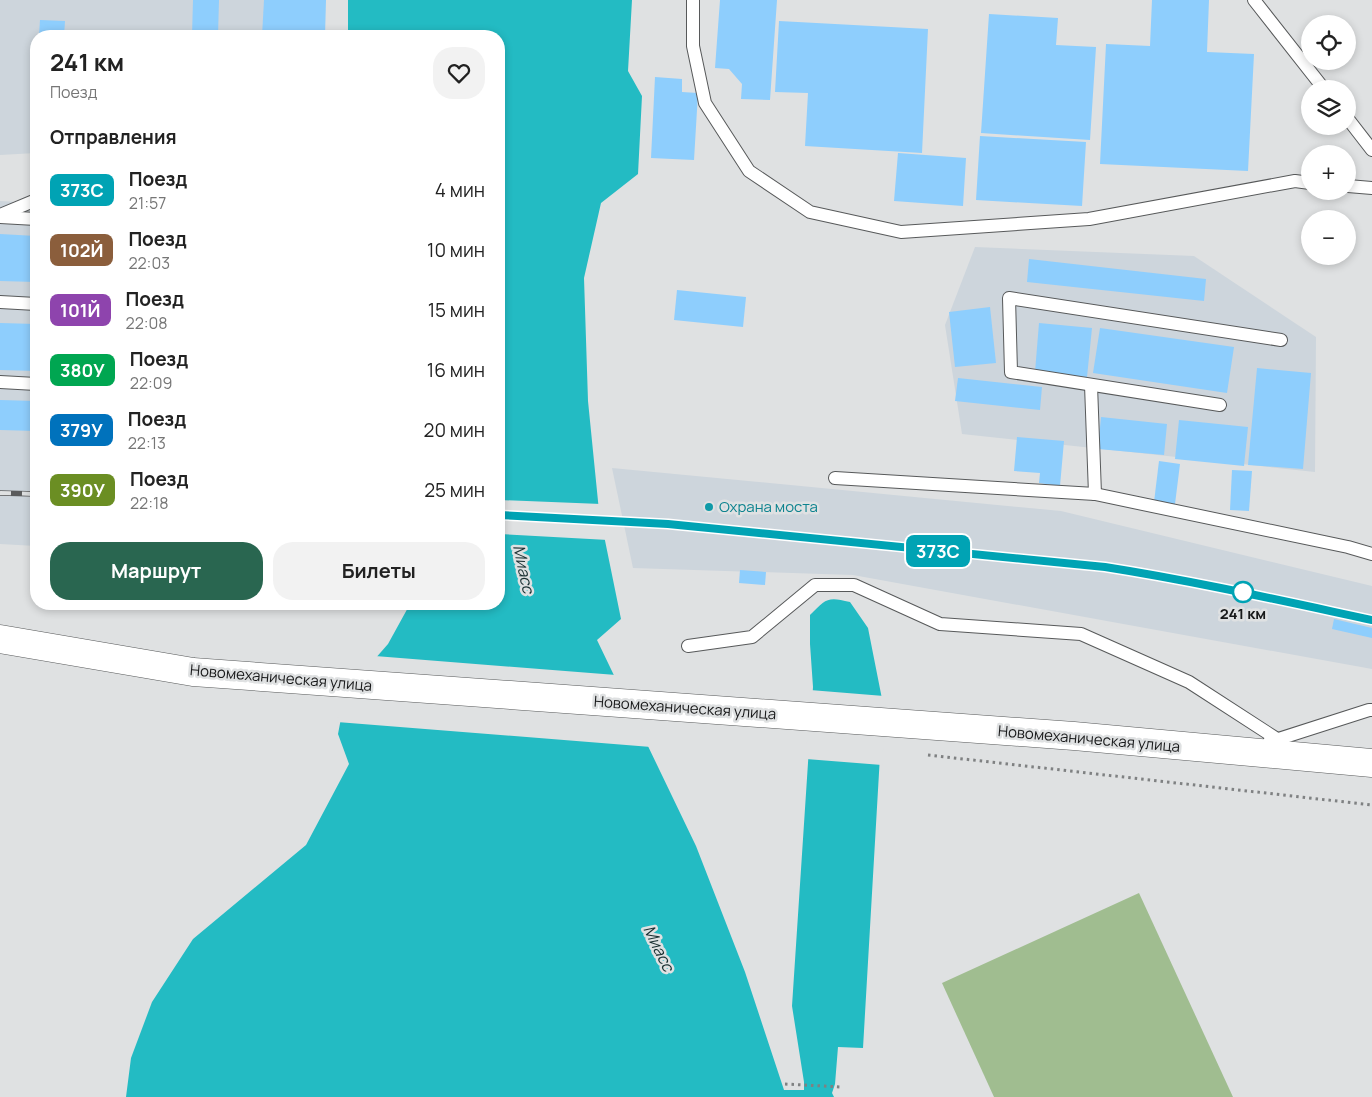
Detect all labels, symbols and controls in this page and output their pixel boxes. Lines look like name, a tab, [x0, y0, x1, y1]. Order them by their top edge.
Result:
map controls	[1301, 15, 1356, 265]
button: locate	[1301, 15, 1356, 70]
text: 241 км	[50, 45, 124, 78]
button: heart	[433, 47, 485, 99]
button: layers	[1301, 80, 1356, 135]
text: Поезд	[50, 81, 97, 103]
text: Отправления	[50, 124, 177, 150]
button: +	[1301, 145, 1356, 200]
text: Поезд	[129, 166, 187, 192]
text: 4 мин	[435, 177, 485, 203]
text: 373C	[60, 178, 104, 202]
text: 21:57	[129, 192, 166, 214]
button: −	[1301, 210, 1356, 265]
text: Поезд	[128, 226, 187, 252]
text: 10 мин	[427, 237, 485, 263]
text: 102Й	[60, 238, 103, 262]
text: 22:03	[128, 252, 170, 274]
text: Поезд	[126, 286, 184, 312]
text: 15 мин	[428, 297, 485, 323]
text: 101Й	[60, 298, 101, 322]
text: 22:08	[126, 312, 168, 334]
text: Поезд	[130, 346, 188, 372]
text: 16 мин	[427, 357, 485, 383]
text: 380У	[60, 358, 105, 382]
text: 22:09	[130, 372, 173, 394]
text: Поезд	[128, 406, 186, 432]
text: 20 мин	[424, 417, 485, 443]
text: 379У	[60, 418, 103, 442]
text: 22:13	[128, 432, 166, 454]
text: Поезд	[130, 466, 188, 492]
text: 25 мин	[424, 477, 485, 503]
text: 390У	[60, 478, 105, 502]
text: 22:18	[130, 492, 169, 514]
place label: Охрана моста	[719, 496, 818, 517]
marker: Охрана моста	[703, 501, 715, 513]
line badge: 373C	[903, 535, 973, 567]
text: 373C	[916, 539, 960, 563]
button: Маршрут	[50, 542, 263, 600]
button: Билеты	[273, 542, 485, 600]
water label: Миасс	[508, 543, 540, 596]
marker: 241 км	[1232, 581, 1254, 603]
place label: 241 км	[1220, 603, 1266, 624]
street label: Новомеханическая улица	[189, 659, 373, 696]
street label: Новомеханическая улица	[593, 691, 777, 724]
street label: Новомеханическая улица	[997, 720, 1181, 757]
water label: Миасс	[638, 921, 680, 976]

